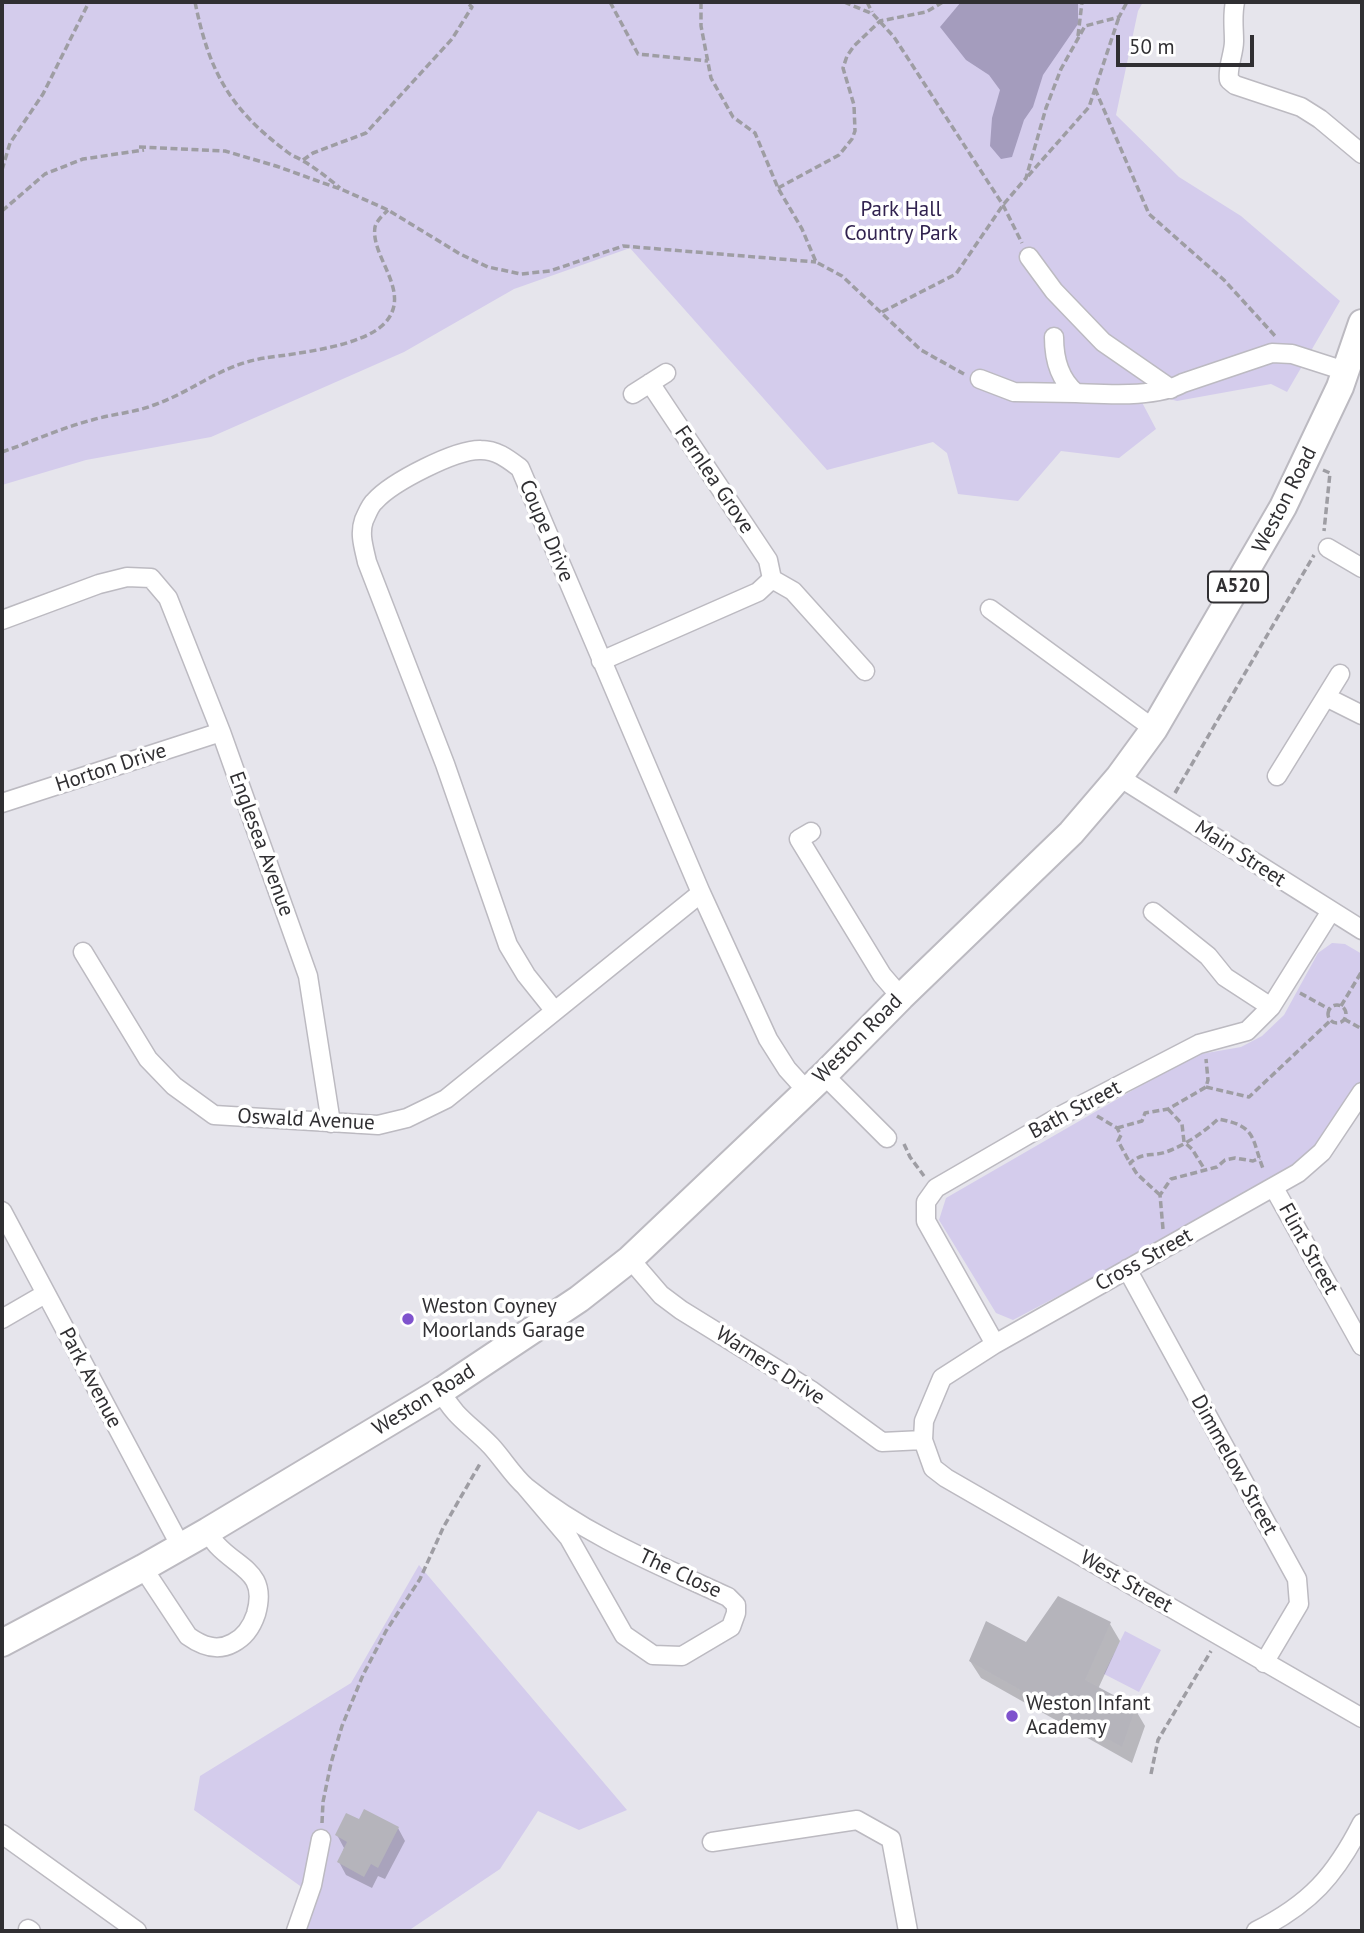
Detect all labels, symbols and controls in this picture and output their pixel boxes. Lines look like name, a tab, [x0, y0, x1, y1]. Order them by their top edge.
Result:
scale bar	[1119, 21, 1257, 65]
text: 50 m	[1129, 33, 1175, 60]
park label: Park Hall Country Park	[844, 197, 958, 247]
street label: Fernlea Grove	[669, 421, 759, 539]
street label: Weston Road	[1248, 443, 1322, 557]
street label: Coupe Drive	[513, 476, 579, 586]
road number: A520	[1208, 572, 1268, 602]
street label: Horton Drive	[52, 738, 170, 798]
street label: Englesea Avenue	[223, 768, 299, 920]
street label: Main Street	[1190, 815, 1290, 893]
street label: Weston Road	[808, 989, 908, 1089]
street label: Bath Street	[1025, 1075, 1125, 1145]
street label: Oswald Avenue	[237, 1104, 375, 1136]
street label: Flint Street	[1273, 1199, 1343, 1299]
street label: Cross Street	[1091, 1223, 1197, 1297]
place label: Weston Coyney Moorlands Garage	[422, 1294, 585, 1344]
marker: Weston Coyney Moorlands Garage	[400, 1311, 416, 1327]
street label: Warners Drive	[711, 1321, 829, 1411]
street label: Park Avenue	[53, 1324, 127, 1432]
street label: Weston Road	[368, 1359, 480, 1441]
street label: Dimmelow Street	[1185, 1391, 1283, 1539]
street label: The Close	[635, 1544, 725, 1604]
street label: West Street	[1075, 1545, 1177, 1619]
place label: Weston Infant Academy	[1026, 1691, 1151, 1741]
marker: Weston Infant Academy	[1004, 1708, 1020, 1724]

